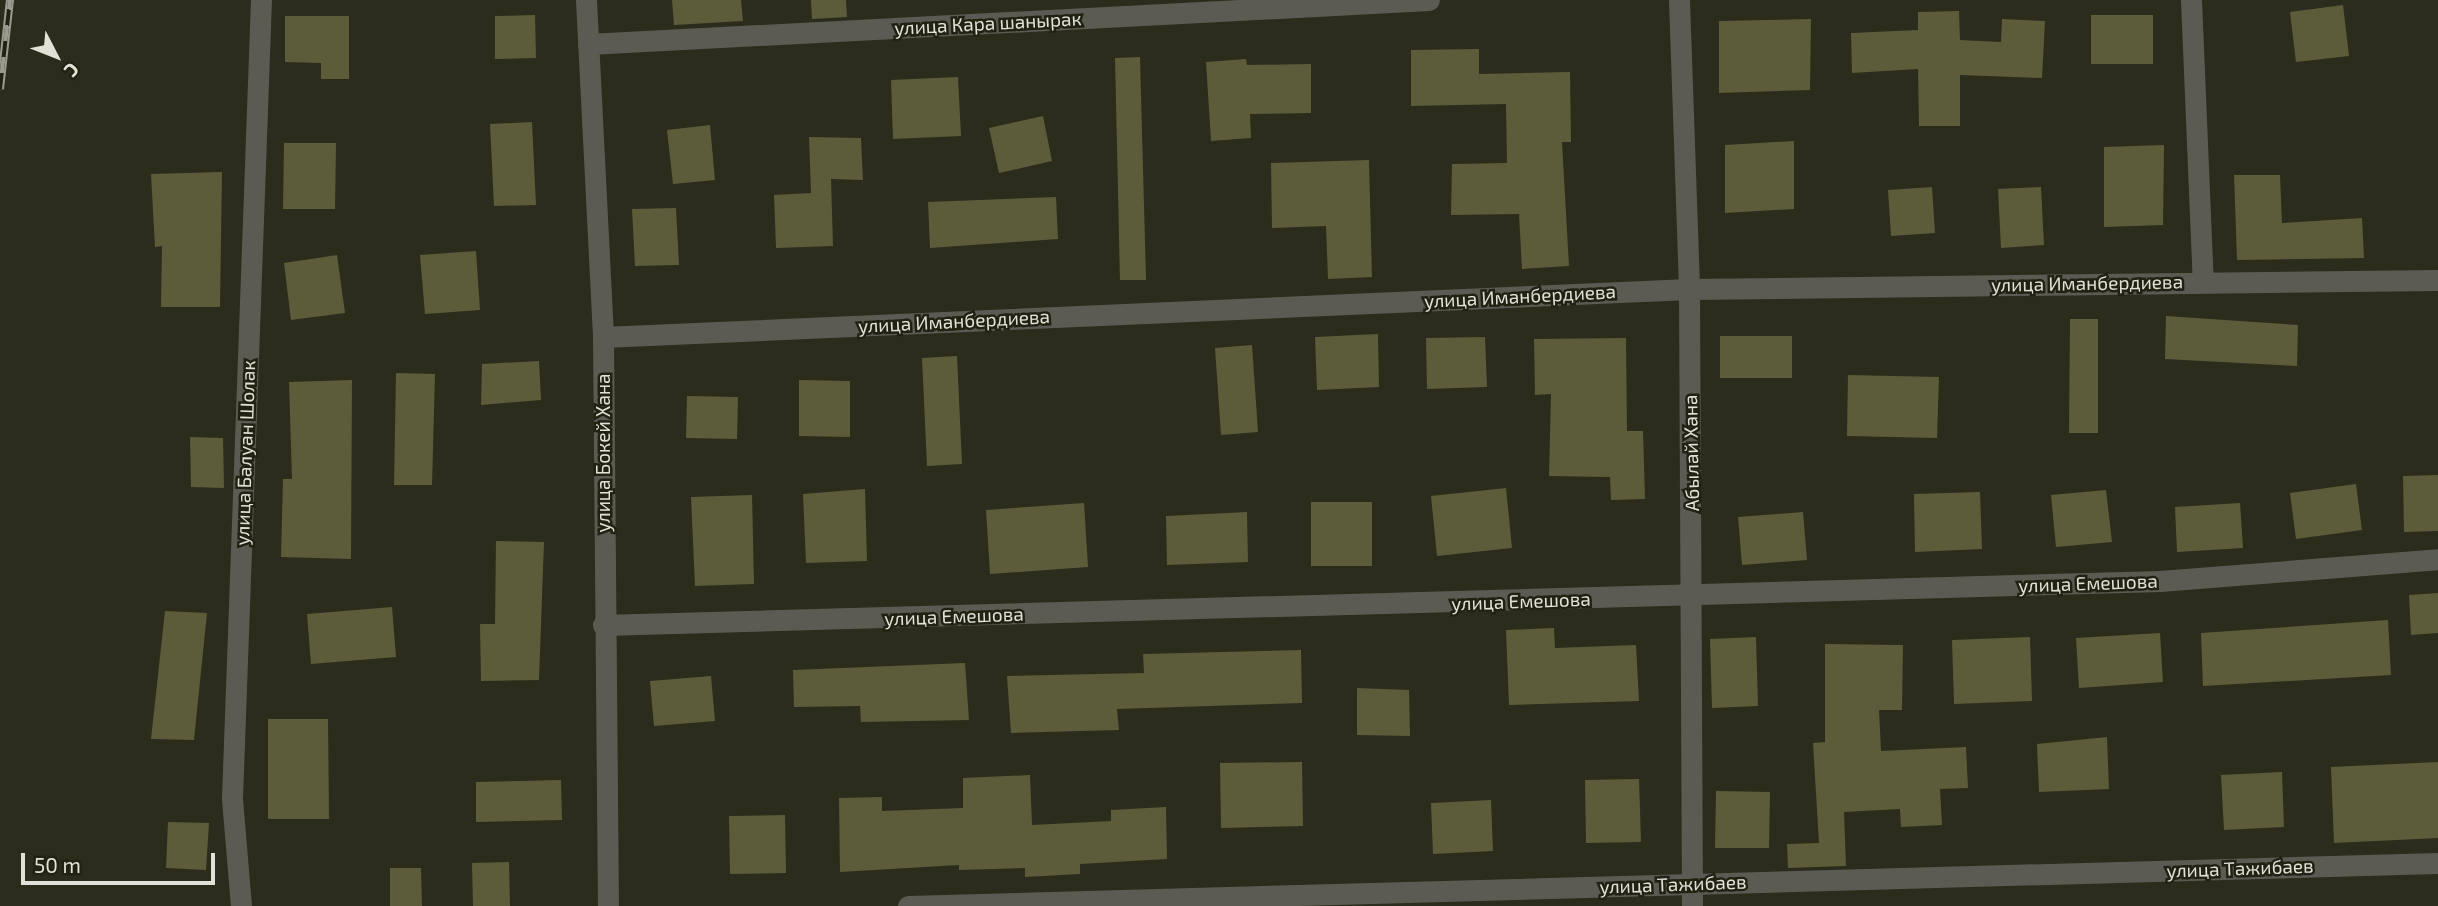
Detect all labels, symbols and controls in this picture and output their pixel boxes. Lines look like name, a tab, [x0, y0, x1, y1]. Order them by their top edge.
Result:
street label: улица Кара шанырак	[894, 7, 1082, 39]
north arrow	[21, 21, 91, 91]
text: С	[60, 59, 84, 82]
street label: улица Иманбердиева	[1991, 270, 2183, 296]
street label: улица Иманбердиева	[1424, 280, 1616, 312]
street label: улица Иманбердиева	[858, 305, 1050, 337]
street label: улица Балуан Шолак	[230, 360, 260, 546]
street label: улица Бокей Хана	[592, 374, 614, 532]
street label: Абылай Хана	[1679, 394, 1703, 512]
street label: улица Емешова	[2018, 569, 2158, 597]
street label: улица Емешова	[1451, 587, 1591, 615]
street label: улица Емешова	[884, 602, 1024, 630]
scale bar	[24, 839, 219, 883]
text: 50 m	[34, 852, 81, 877]
street label: улица Тажибаев	[2166, 854, 2314, 882]
street label: улица Тажибаев	[1599, 870, 1747, 898]

